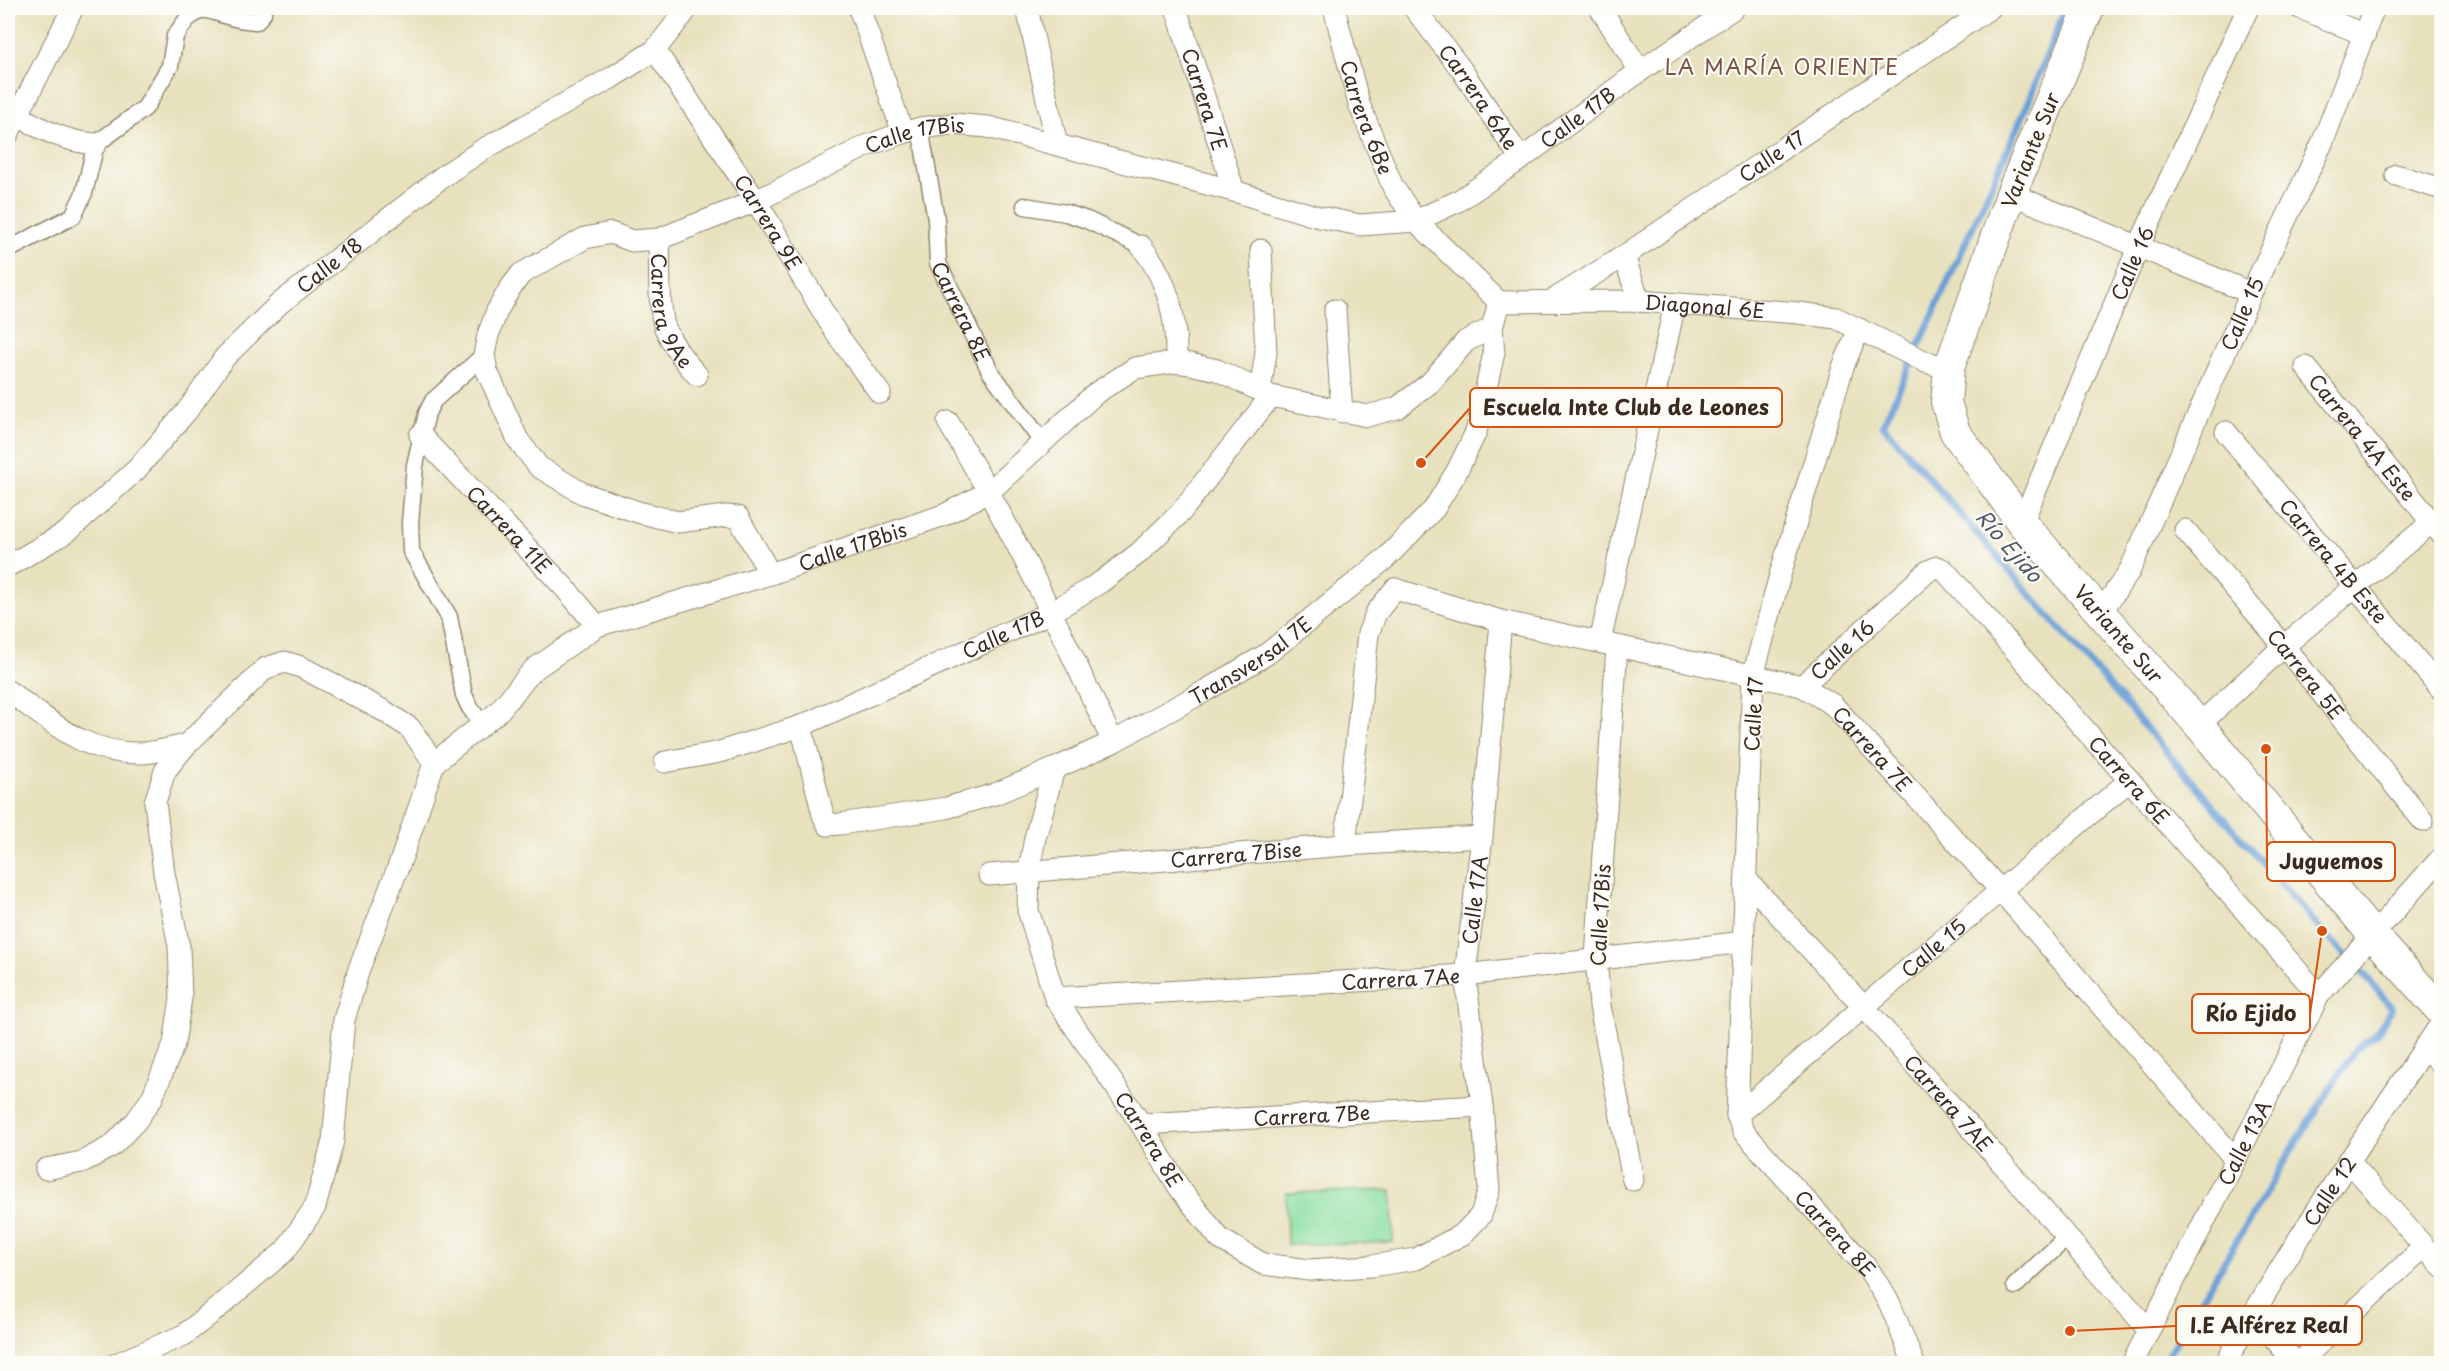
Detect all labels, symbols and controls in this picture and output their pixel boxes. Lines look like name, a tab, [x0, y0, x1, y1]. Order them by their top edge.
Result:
street label: Carrera 6Ae	[1432, 37, 1526, 156]
street label: Carrera 7E	[1175, 44, 1235, 155]
district label: LA MARÍA ORIENTE	[1664, 50, 1900, 82]
street label: Carrera 6Be	[1333, 57, 1401, 179]
street label: Calle 17B	[1533, 79, 1621, 155]
street label: Variante Sur	[1993, 87, 2067, 213]
street label: Calle 17Bis	[860, 109, 966, 160]
street label: Calle 17	[1732, 122, 1811, 189]
street label: Carrera 9E	[727, 168, 809, 276]
street label: Calle 16	[2103, 221, 2161, 305]
street label: Calle 18	[290, 230, 368, 300]
street label: Carrera 9Ae	[644, 253, 700, 375]
street label: Carrera 8E	[924, 256, 998, 366]
street label: Calle 15	[2213, 272, 2272, 355]
street label: Diagonal 6E	[1644, 286, 1766, 325]
street label: Carrera 4A Este	[2302, 367, 2424, 507]
callout: Escuela Inte Club de Leones	[1470, 388, 1782, 427]
text: Escuela Inte Club de Leones	[1483, 390, 1769, 422]
street label: Carrera 11E	[460, 478, 559, 580]
street label: Carrera 4B Este	[2273, 492, 2395, 630]
water label: Río Ejido	[1969, 501, 2052, 590]
street label: Calle 17Bbis	[794, 514, 911, 578]
street label: Variante Sur	[2067, 578, 2171, 690]
street label: Calle 17B	[957, 602, 1049, 666]
street label: Transversal 7E	[1184, 609, 1318, 712]
street label: Calle 16	[1803, 612, 1881, 687]
street label: Carrera 5E	[2260, 622, 2352, 726]
street label: Calle 17	[1736, 676, 1770, 752]
street label: Carrera 7E	[1826, 699, 1919, 798]
street label: Carrera 6E	[2082, 729, 2177, 831]
street label: Carrera 7Bise	[1169, 834, 1303, 875]
callout: Juguemos	[2267, 842, 2395, 881]
text: Juguemos	[2279, 844, 2383, 876]
street label: Calle 17A	[1454, 854, 1495, 946]
street label: Calle 17Bis	[1582, 863, 1618, 967]
street label: Calle 15	[1894, 911, 1973, 984]
street label: Carrera 7Ae	[1341, 960, 1460, 997]
callout: Río Ejido	[2192, 994, 2310, 1033]
text: Río Ejido	[2206, 996, 2296, 1028]
street label: Carrera 7AE	[1897, 1048, 2000, 1158]
street label: Carrera 8E	[1108, 1085, 1191, 1193]
street label: Calle 13A	[2210, 1095, 2278, 1191]
street label: Carrera 7Be	[1252, 1097, 1371, 1133]
street label: Calle 12	[2296, 1150, 2363, 1232]
street label: Carrera 8E	[1788, 1183, 1883, 1283]
callout: I.E Alférez Real	[2176, 1306, 2362, 1345]
text: I.E Alférez Real	[2190, 1308, 2348, 1340]

